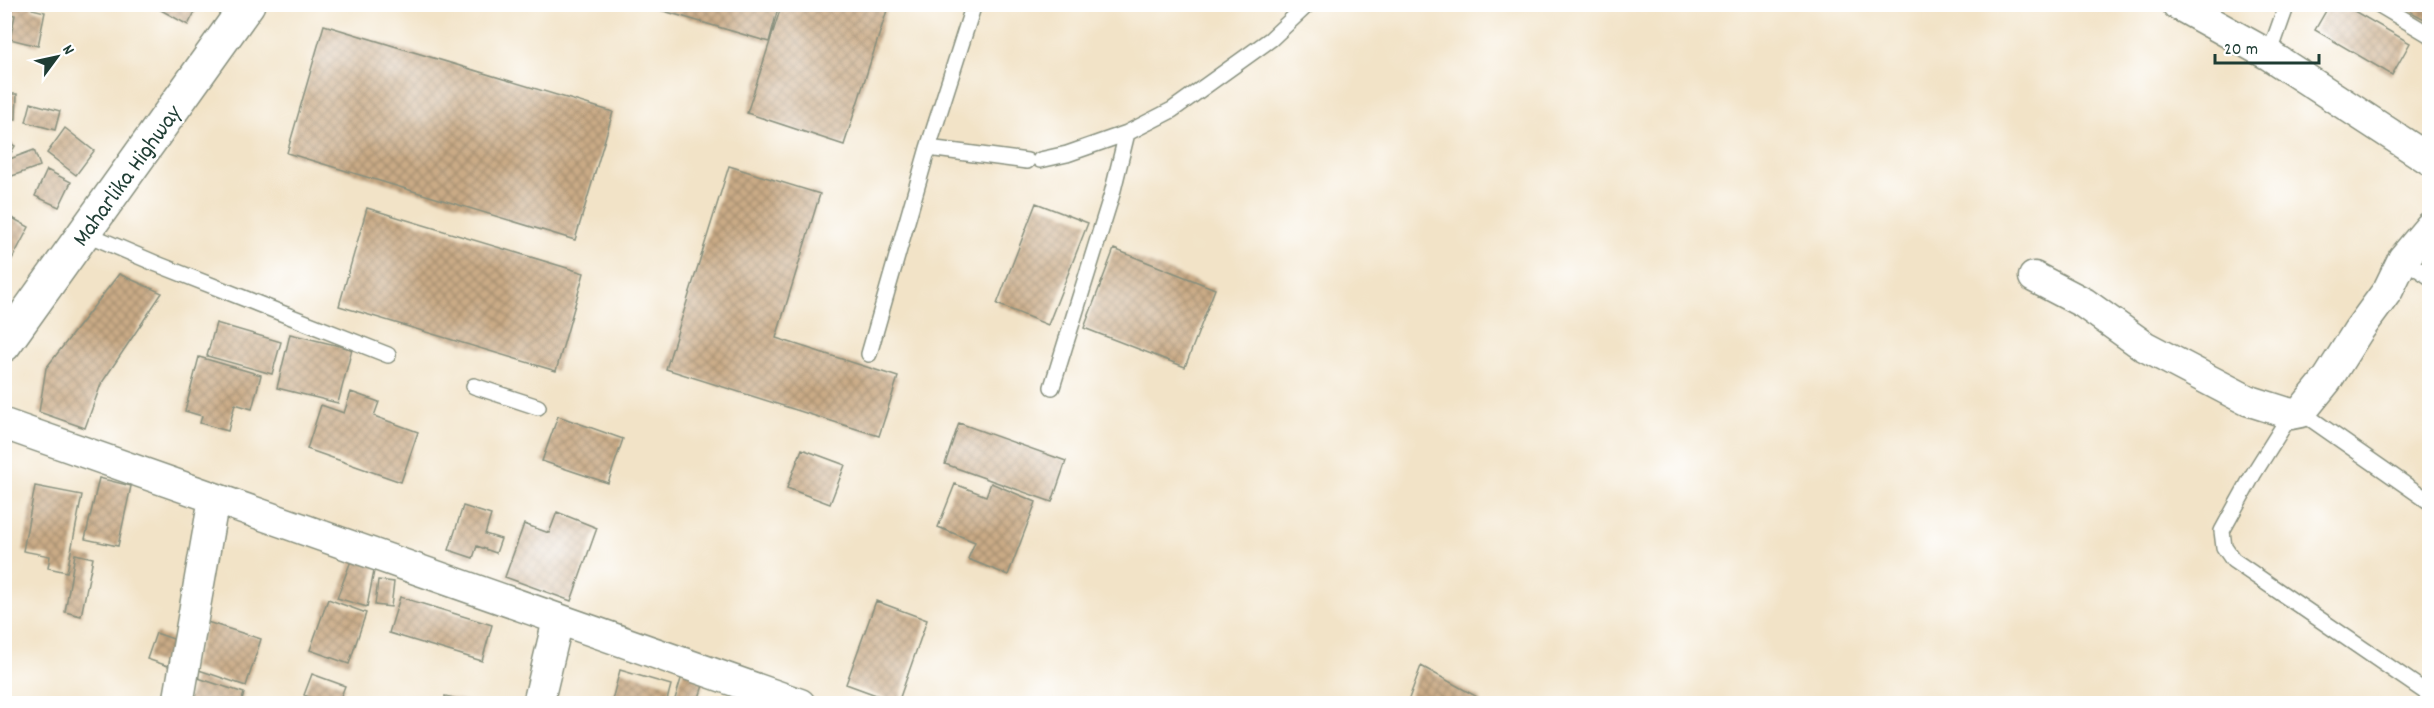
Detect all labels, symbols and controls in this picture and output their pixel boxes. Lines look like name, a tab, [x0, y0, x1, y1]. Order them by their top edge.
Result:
north arrow	[27, 27, 87, 87]
scale bar	[2215, 27, 2318, 65]
text: 20 m	[2224, 38, 2258, 63]
text: N	[56, 41, 79, 60]
street label: Maharlika Highway	[65, 98, 192, 255]

